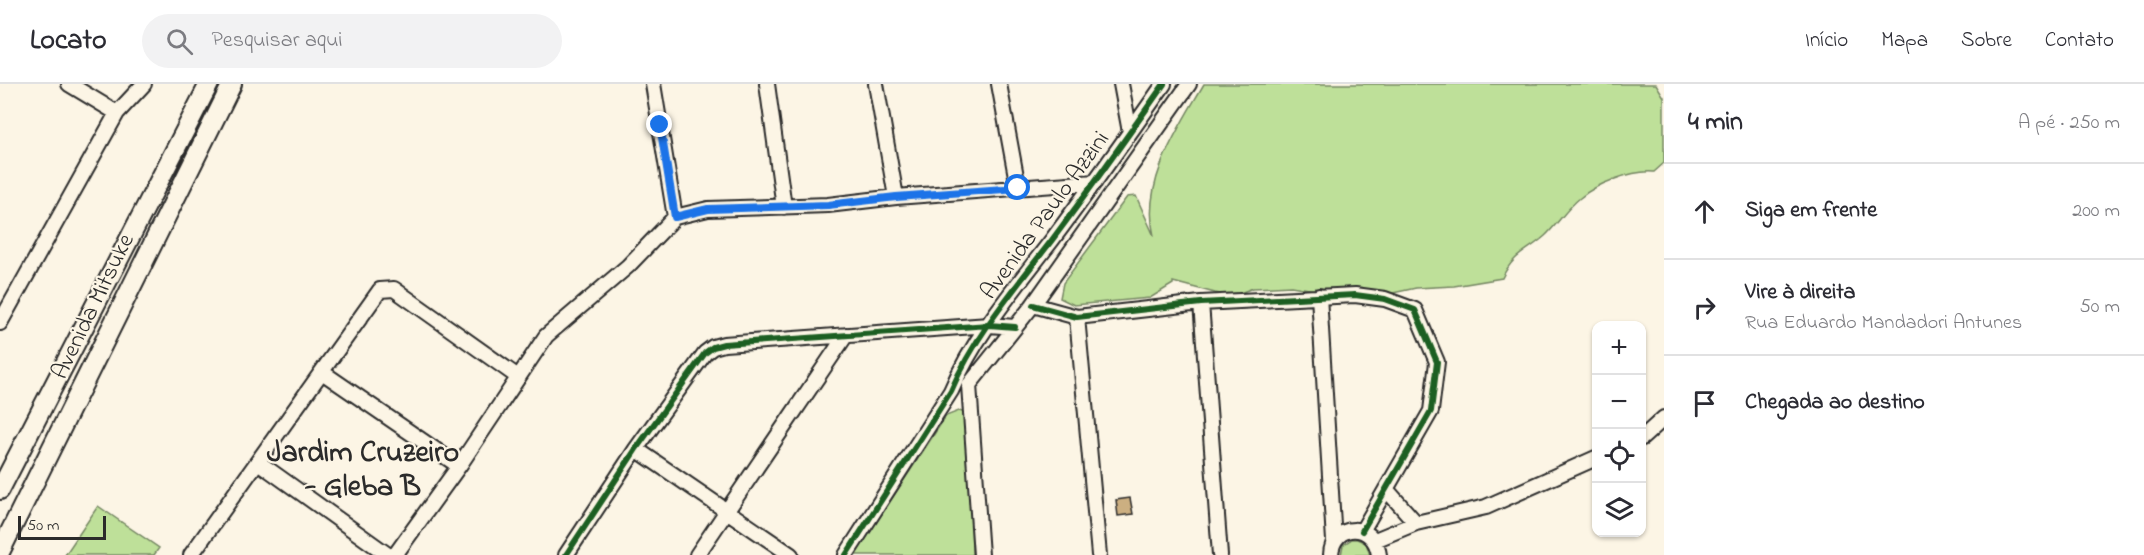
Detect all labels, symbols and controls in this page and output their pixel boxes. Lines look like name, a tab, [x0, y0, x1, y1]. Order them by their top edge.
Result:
search box	[142, 14, 562, 68]
text: Locato	[30, 21, 106, 62]
icon: search	[163, 25, 196, 58]
text: Pesquisar aqui	[211, 25, 342, 57]
text: Início	[1805, 26, 1848, 56]
text: Mapa	[1881, 26, 1928, 56]
text: Sobre	[1961, 26, 2012, 56]
text: Contato	[2045, 26, 2114, 56]
text: 4 min	[1688, 104, 1743, 142]
text: A pé · 250 m	[2018, 109, 2120, 138]
route end	[646, 111, 672, 137]
street label: Avenida Paulo Azzini	[973, 124, 1119, 308]
route start	[1004, 174, 1030, 200]
icon: ahead	[1688, 195, 1721, 228]
text: Siga em frente	[1745, 195, 1877, 227]
text: 200 m	[2072, 197, 2120, 226]
street label: Avenida Mitsuke	[44, 228, 145, 386]
text: Vire à direita	[1745, 277, 1855, 309]
icon: right	[1688, 291, 1721, 324]
text: 50 m	[2079, 293, 2120, 322]
text: Rua Eduardo Mandadori Antunes	[1745, 309, 2022, 338]
map controls	[1592, 321, 1646, 537]
button: +	[1592, 321, 1646, 375]
button: −	[1592, 375, 1646, 429]
icon: arrive	[1688, 387, 1721, 420]
text: Chegada ao destino	[1745, 387, 1925, 419]
button: locate	[1592, 429, 1646, 483]
district label: Jardim Cruzeiro - Gleba B	[267, 432, 459, 510]
button: layers	[1592, 483, 1646, 537]
scale bar	[18, 513, 106, 540]
text: 50 m	[27, 514, 59, 538]

